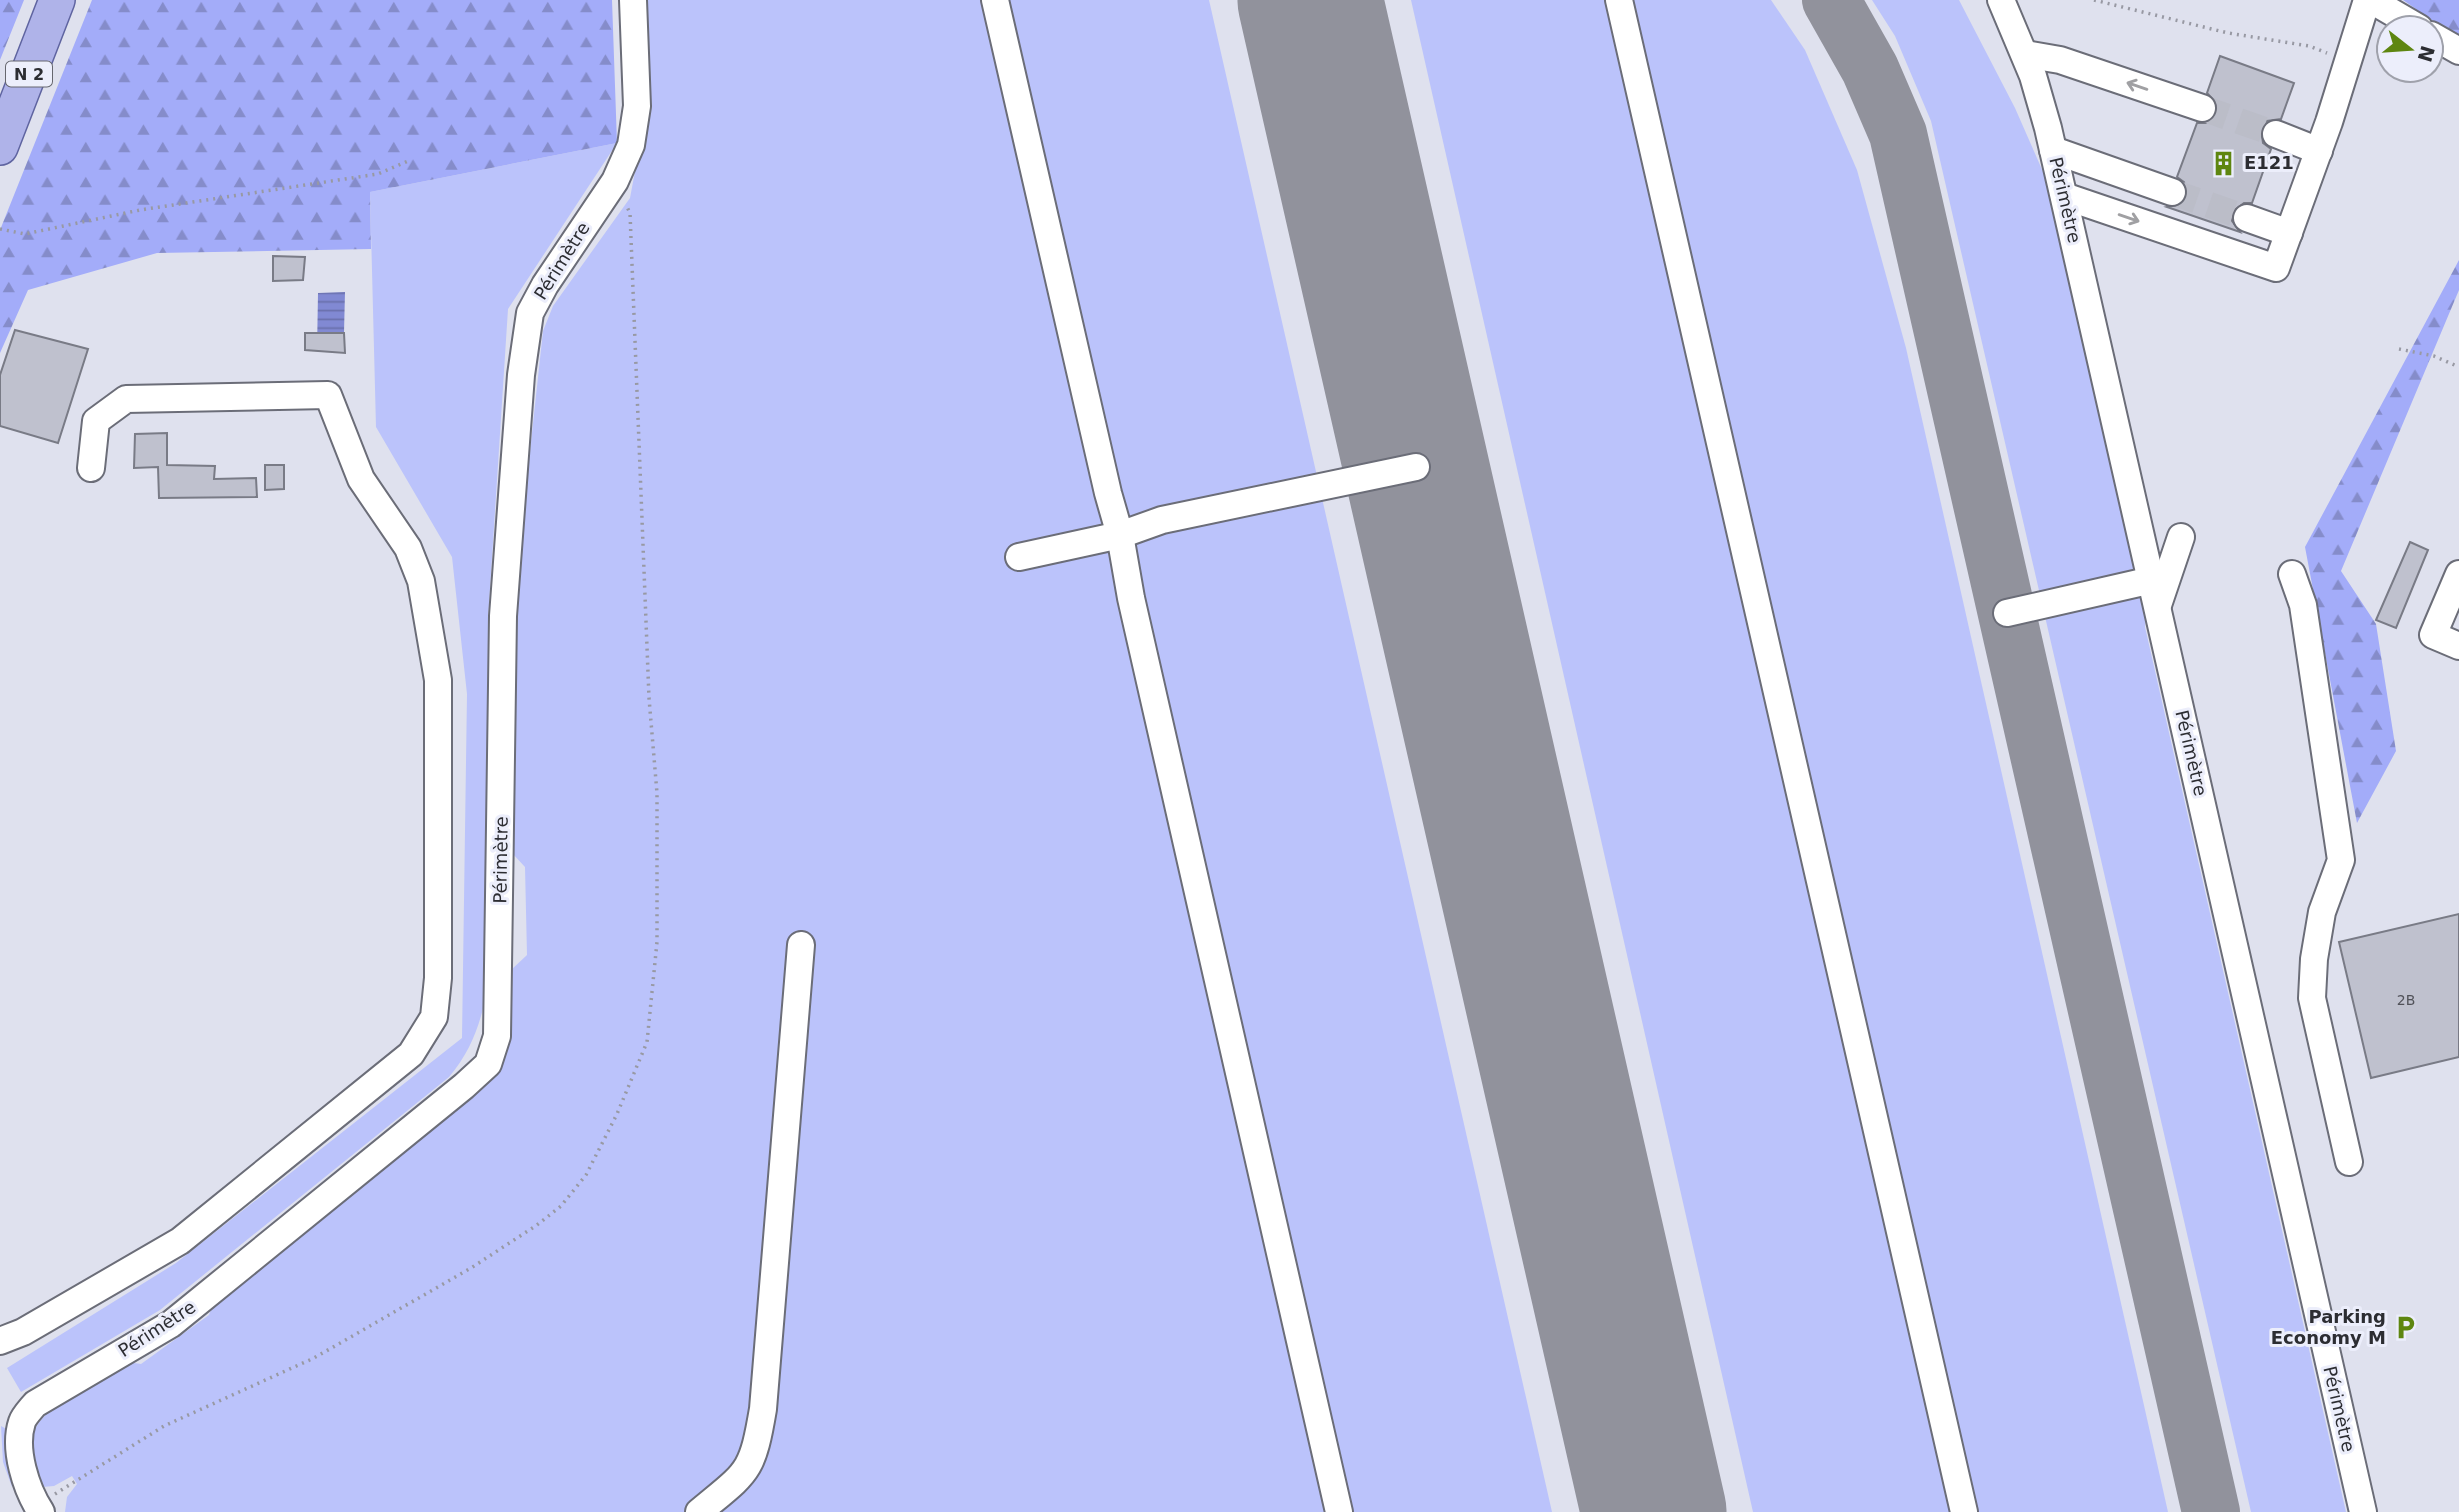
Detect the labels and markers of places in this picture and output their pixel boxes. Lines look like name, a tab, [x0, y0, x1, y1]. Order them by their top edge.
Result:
building icon: E121	[2210, 149, 2238, 177]
place label: E121	[2244, 152, 2294, 173]
place label: Parking Economy M	[2271, 1306, 2386, 1348]
parking icon: Parking Economy M	[2392, 1313, 2420, 1341]

